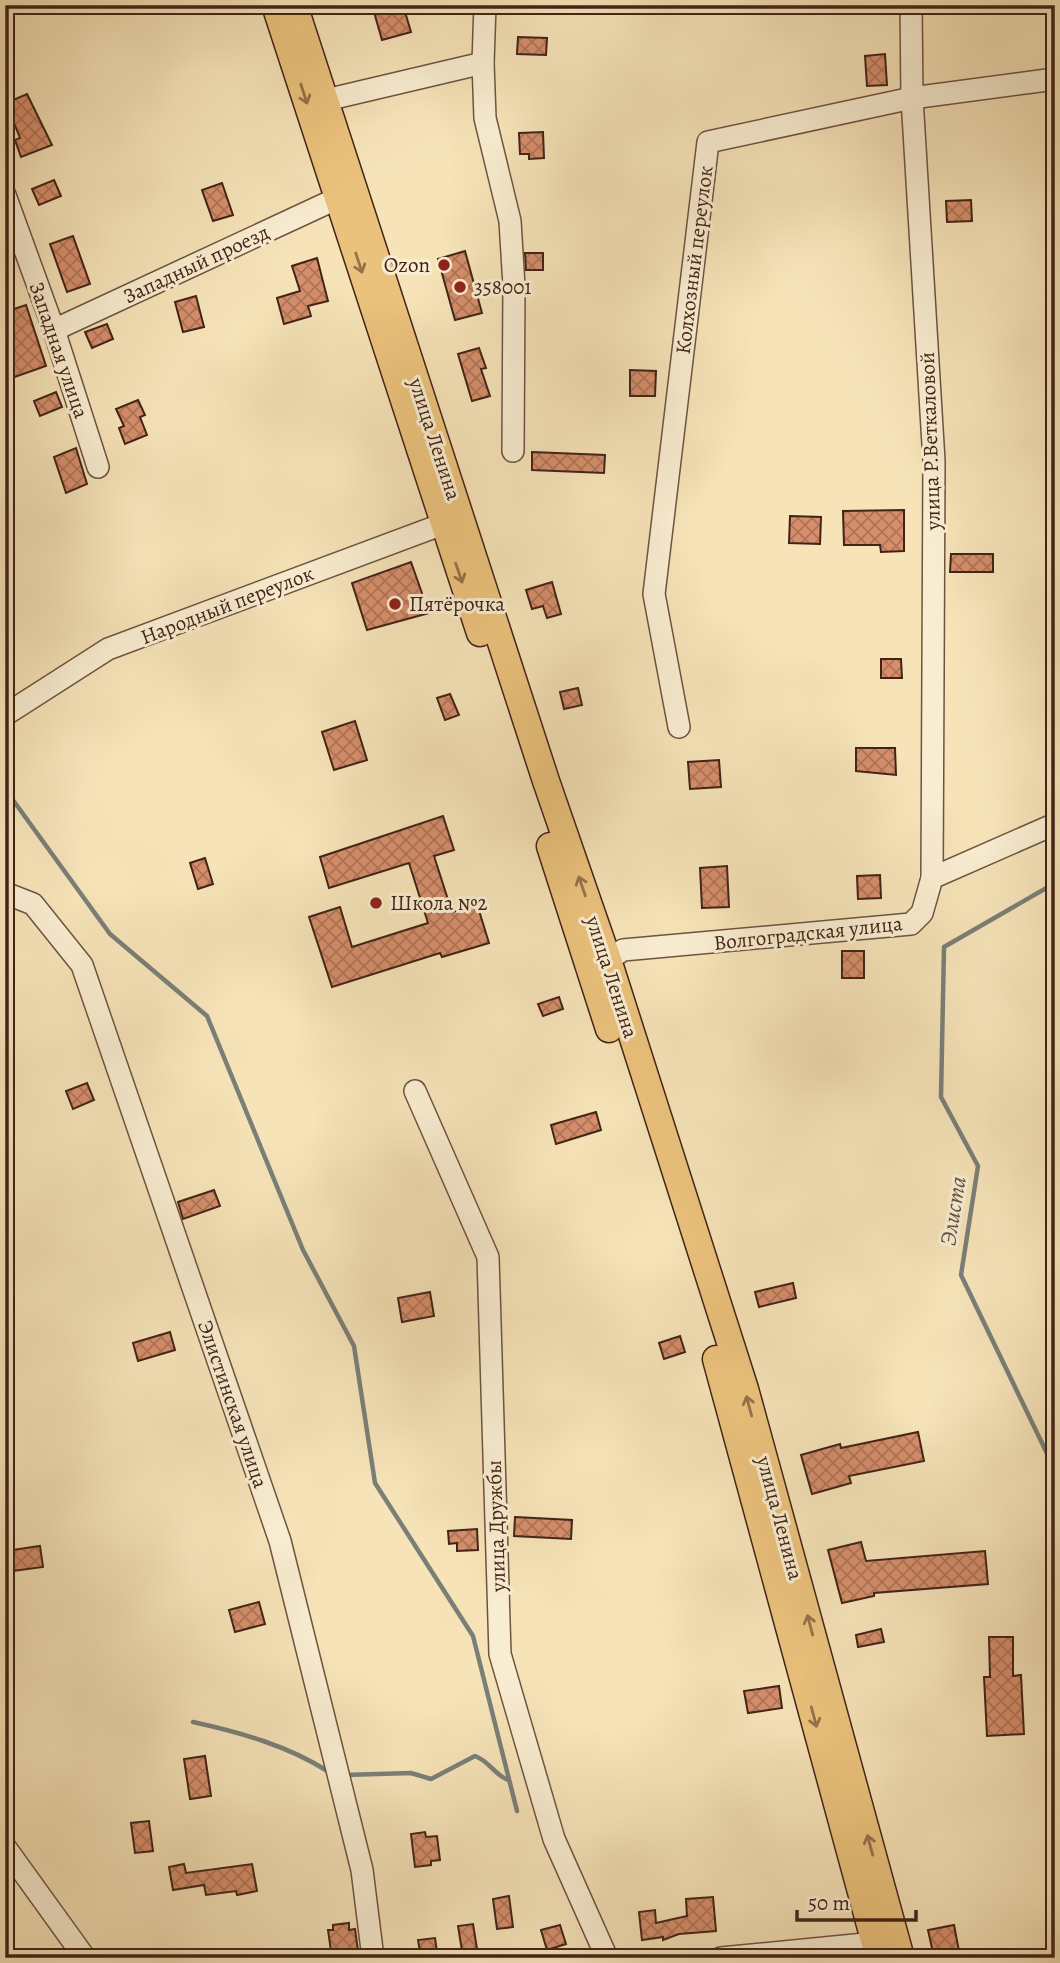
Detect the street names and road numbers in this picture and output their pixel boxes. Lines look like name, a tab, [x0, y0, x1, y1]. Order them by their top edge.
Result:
street label: Колхозный переулок	[669, 164, 719, 356]
street label: Западный проезд	[119, 218, 273, 310]
street label: Западная улица	[23, 278, 96, 422]
street label: улица Р.Веткаловой	[913, 351, 947, 532]
street label: улица Ленина	[402, 373, 468, 504]
street label: Народный переулок	[136, 559, 318, 651]
street label: Волгоградская улица	[712, 909, 904, 957]
street label: улица Ленина	[579, 911, 645, 1042]
street label: Элистинская улица	[191, 1316, 275, 1492]
street label: улица Ленина	[750, 1452, 810, 1583]
street label: улица Дружбы	[480, 1459, 512, 1594]

